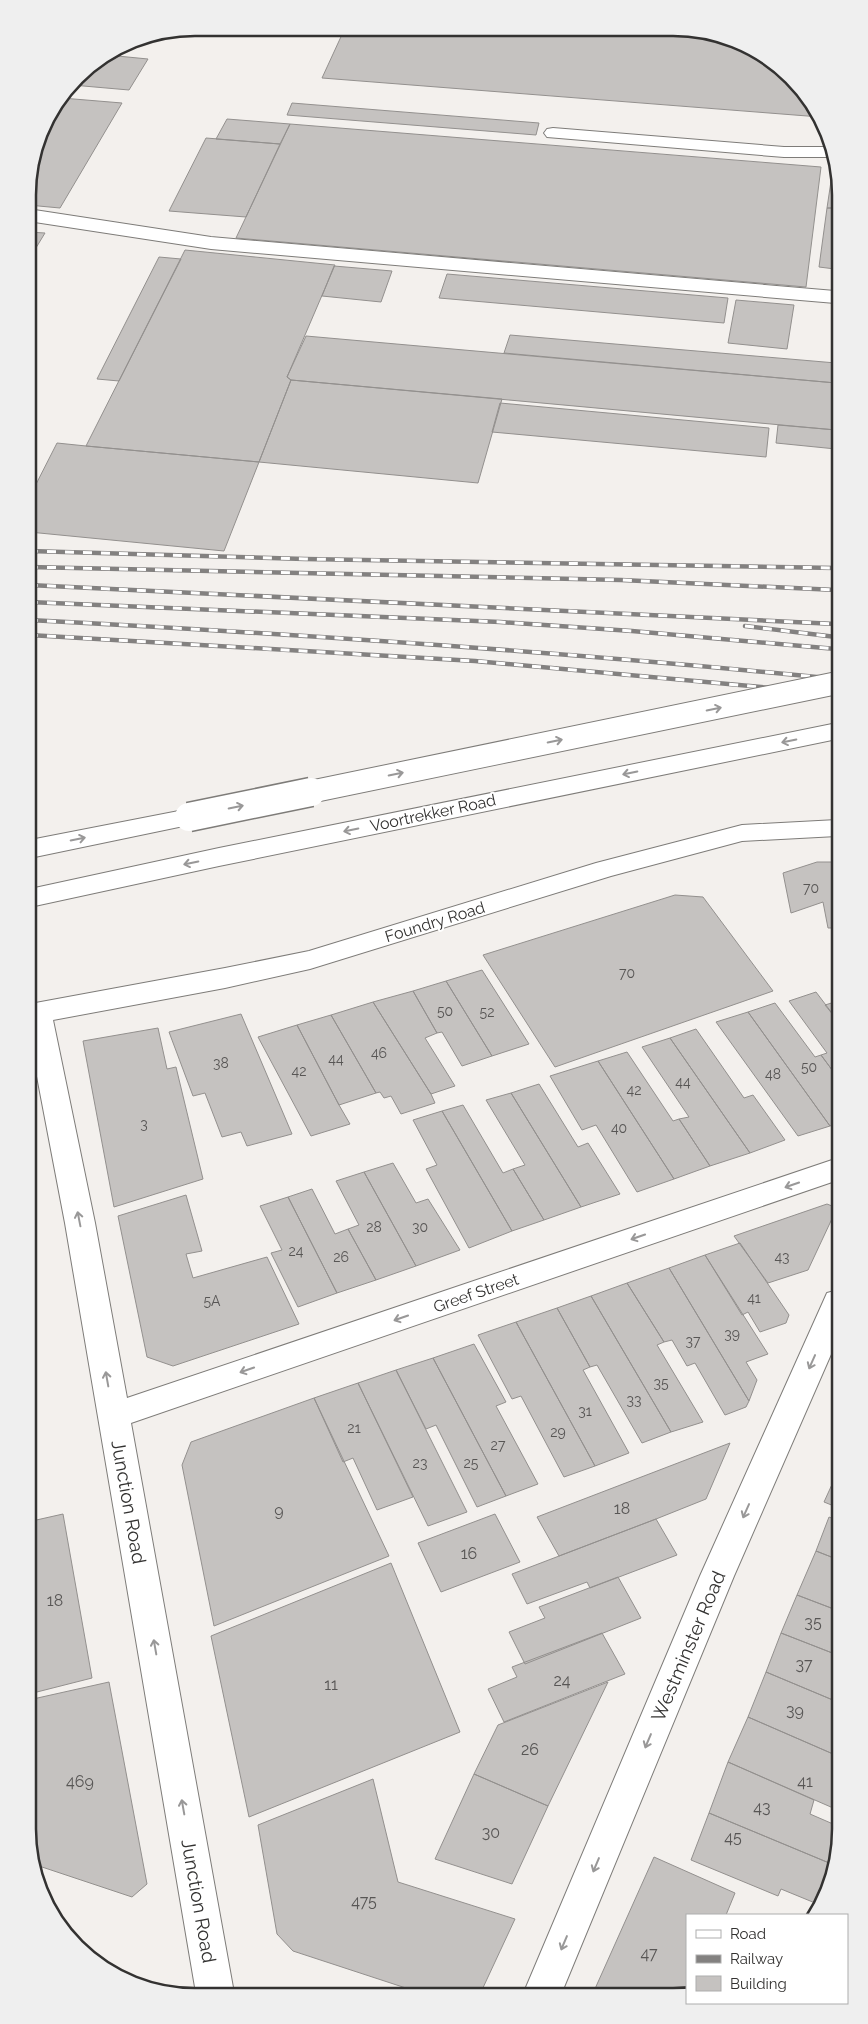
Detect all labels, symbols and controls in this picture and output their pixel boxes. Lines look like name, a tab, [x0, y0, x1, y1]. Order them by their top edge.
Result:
one-way arrow	[706, 703, 722, 713]
one-way arrow	[546, 736, 562, 746]
one-way arrow	[781, 736, 797, 746]
one-way arrow	[387, 769, 403, 778]
one-way arrow	[622, 769, 638, 779]
street label: Voortrekker Road	[368, 790, 498, 836]
one-way arrow	[228, 802, 244, 811]
one-way arrow	[343, 826, 359, 835]
one-way arrow	[69, 834, 85, 843]
one-way arrow	[184, 859, 200, 868]
house number: 70	[803, 880, 819, 896]
street label: Foundry Road	[383, 898, 487, 946]
house number: 70	[619, 965, 635, 981]
house number: 50	[437, 1003, 453, 1019]
house number: 52	[480, 1004, 494, 1020]
house number: 46	[371, 1045, 387, 1061]
house number: 44	[328, 1051, 344, 1067]
house number: 38	[213, 1055, 229, 1071]
house number: 50	[801, 1059, 817, 1075]
house number: 42	[292, 1063, 306, 1079]
house number: 48	[765, 1066, 781, 1082]
house number: 44	[675, 1074, 691, 1090]
house number: 42	[627, 1082, 641, 1098]
house number: 3	[140, 1116, 148, 1132]
house number: 40	[611, 1120, 627, 1136]
one-way arrow	[785, 1181, 800, 1190]
one-way arrow	[73, 1211, 83, 1227]
house number: 28	[366, 1219, 382, 1235]
house number: 30	[412, 1219, 428, 1235]
one-way arrow	[630, 1233, 646, 1243]
house number: 24	[289, 1243, 304, 1259]
house number: 26	[333, 1249, 349, 1265]
house number: 43	[774, 1249, 790, 1265]
street label: Greef Street	[431, 1269, 522, 1316]
house number: 41	[747, 1290, 761, 1306]
house number: 5A	[203, 1293, 221, 1309]
one-way arrow	[394, 1314, 410, 1323]
house number: 39	[724, 1326, 740, 1342]
house number: 37	[686, 1333, 701, 1349]
one-way arrow	[806, 1354, 816, 1369]
one-way arrow	[240, 1366, 256, 1375]
one-way arrow	[101, 1371, 111, 1387]
house number: 35	[653, 1375, 669, 1391]
house number: 33	[627, 1392, 641, 1408]
house number: 31	[578, 1403, 592, 1419]
house number: 21	[347, 1420, 361, 1436]
house number: 29	[550, 1424, 566, 1440]
house number: 27	[491, 1437, 506, 1453]
street label: Junction Road	[107, 1438, 151, 1566]
house number: 23	[413, 1455, 427, 1471]
house number: 25	[464, 1455, 479, 1471]
house number: 18	[614, 1499, 630, 1518]
house number: 9	[274, 1501, 284, 1520]
one-way arrow	[740, 1503, 750, 1518]
house number: 16	[461, 1544, 477, 1563]
street label: Westminster Road	[646, 1568, 730, 1724]
house number: 18	[47, 1591, 63, 1610]
house number: 35	[804, 1613, 822, 1632]
one-way arrow	[149, 1639, 159, 1655]
house number: 37	[795, 1655, 813, 1674]
house number: 24	[553, 1671, 571, 1690]
house number: 11	[324, 1675, 338, 1694]
house number: 39	[786, 1701, 804, 1720]
one-way arrow	[643, 1733, 653, 1748]
house number: 26	[521, 1740, 539, 1759]
house number: 469	[66, 1772, 94, 1791]
house number: 41	[797, 1772, 813, 1791]
house number: 43	[753, 1798, 771, 1817]
one-way arrow	[177, 1800, 187, 1816]
house number: 30	[482, 1823, 500, 1842]
house number: 45	[724, 1828, 742, 1847]
street label: Junction Road	[177, 1837, 221, 1965]
one-way arrow	[591, 1857, 601, 1872]
house number: 475	[351, 1892, 377, 1911]
legend	[686, 1914, 848, 2004]
text: Road	[730, 1925, 766, 1943]
one-way arrow	[558, 1935, 568, 1950]
house number: 47	[640, 1944, 658, 1963]
text: Railway	[730, 1950, 783, 1968]
text: Building	[730, 1975, 787, 1993]

